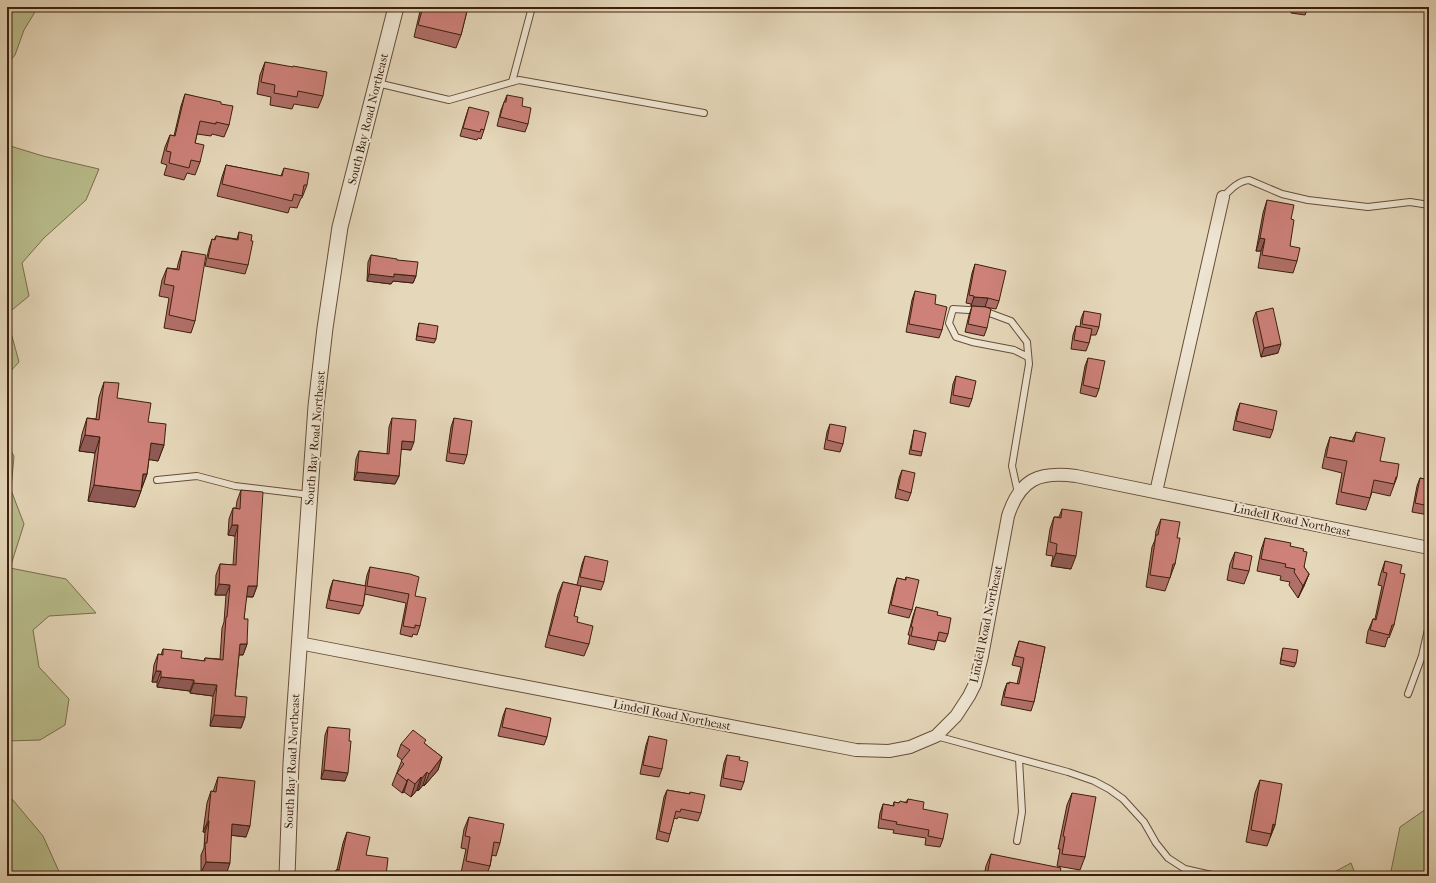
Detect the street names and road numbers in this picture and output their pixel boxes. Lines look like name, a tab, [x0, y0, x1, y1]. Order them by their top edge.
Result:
street label: South Bay Road Northeast	[345, 51, 391, 186]
street label: South Bay Road Northeast	[302, 369, 328, 506]
street label: Lindell Road Northeast	[1232, 501, 1353, 539]
street label: Lindell Road Northeast	[967, 563, 1005, 684]
street label: South Bay Road Northeast	[281, 692, 303, 829]
street label: Lindell Road Northeast	[612, 697, 733, 733]

